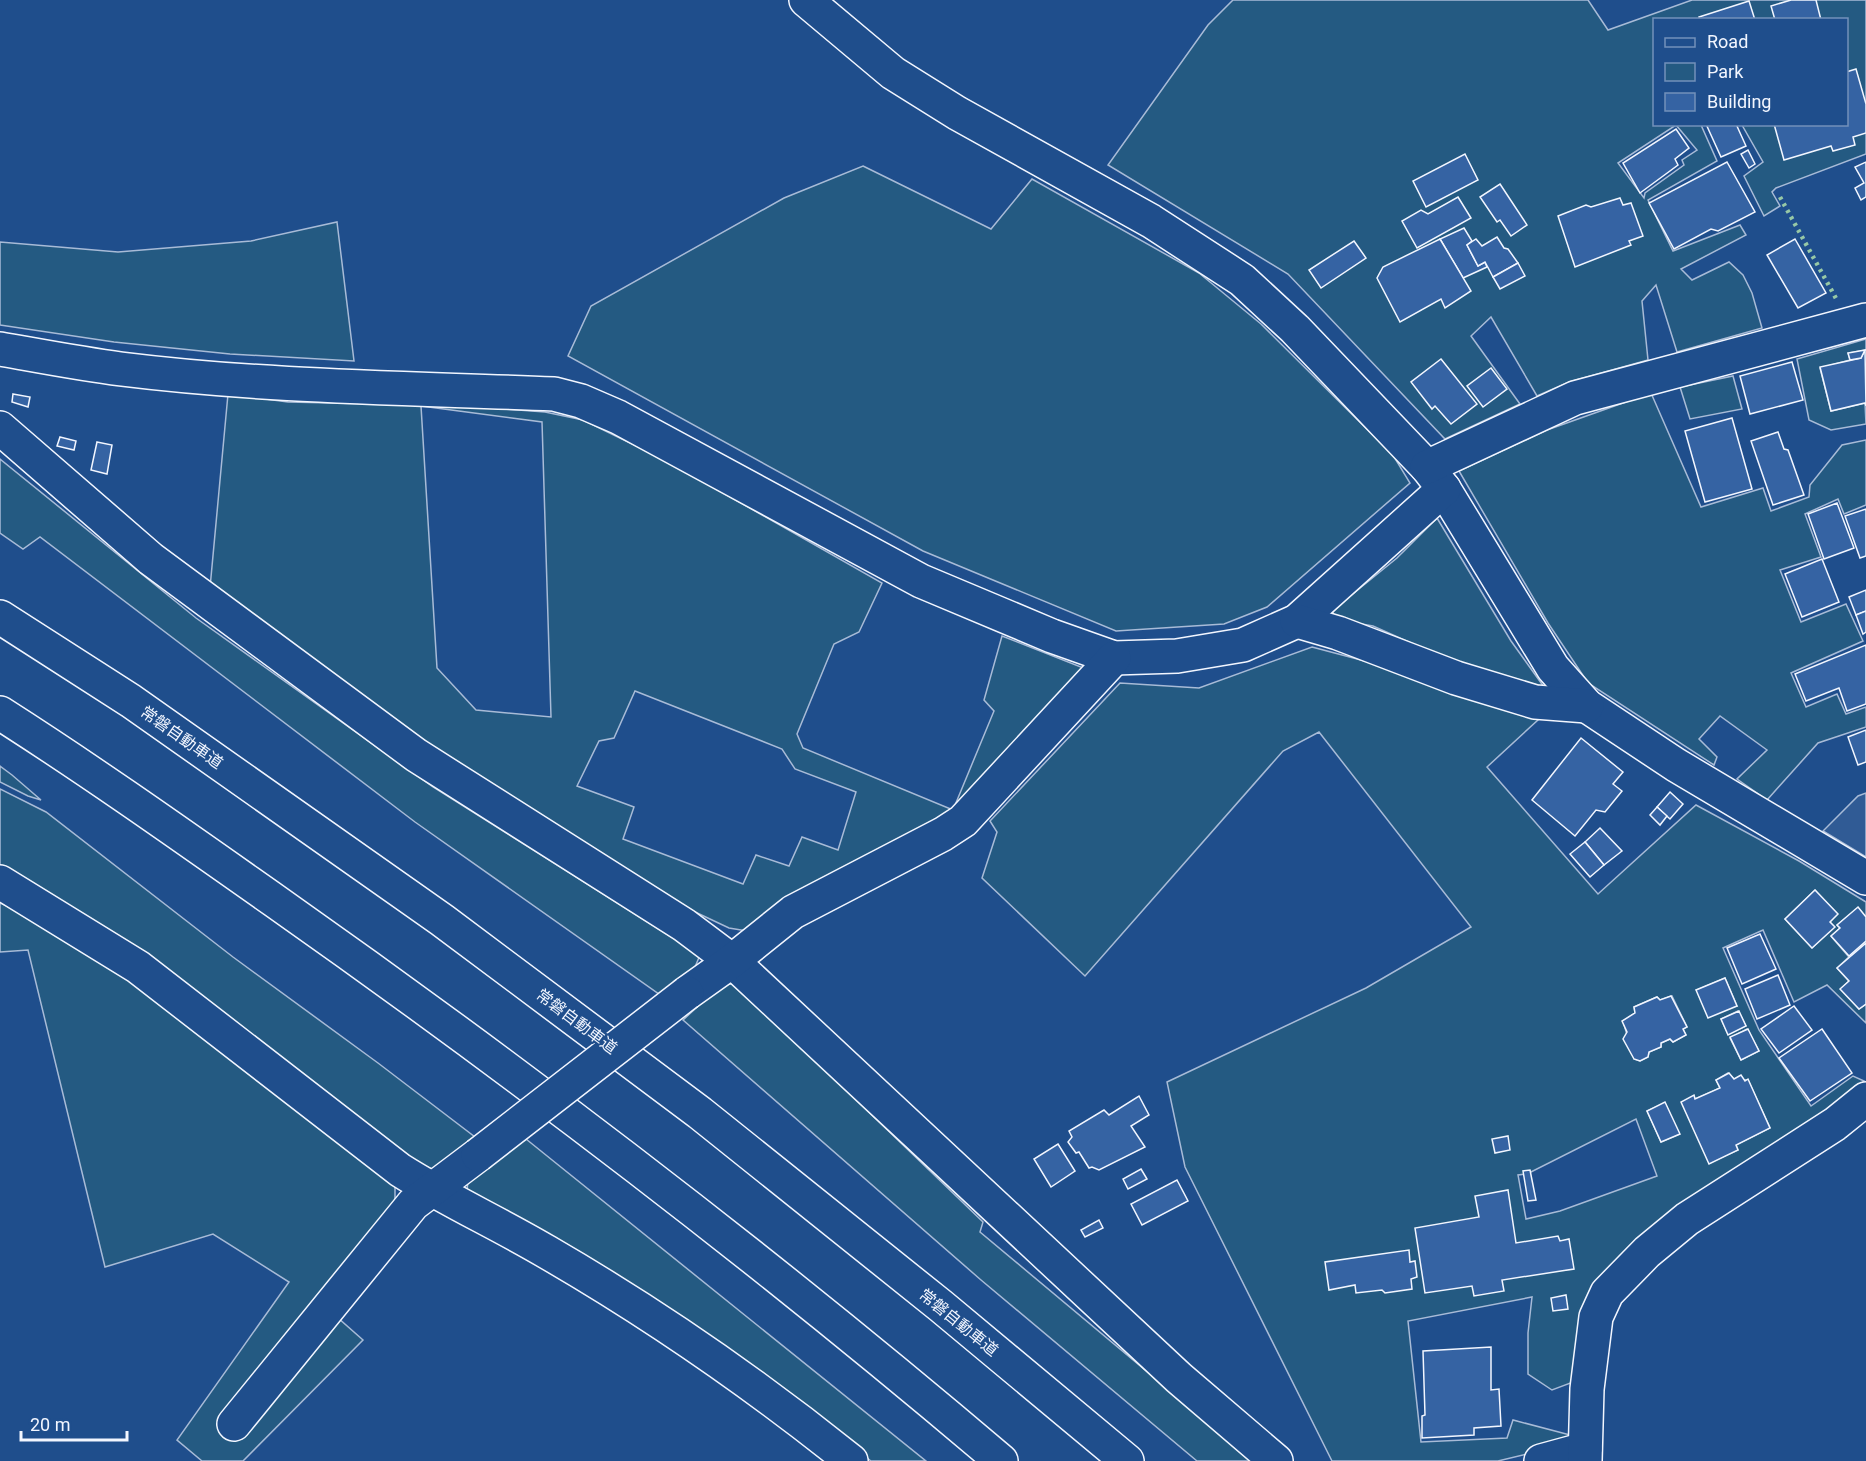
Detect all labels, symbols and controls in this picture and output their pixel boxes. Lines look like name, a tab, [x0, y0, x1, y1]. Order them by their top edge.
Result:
legend	[1653, 18, 1848, 126]
text: Road	[1707, 31, 1748, 52]
text: Park	[1707, 61, 1744, 82]
text: Building	[1707, 91, 1771, 112]
street label: 常磐自動車道	[137, 702, 226, 773]
street label: 常磐自動車道	[533, 985, 621, 1058]
street label: 常磐自動車道	[915, 1285, 1002, 1360]
scale bar	[21, 1404, 128, 1442]
text: 20 m	[30, 1414, 70, 1435]

